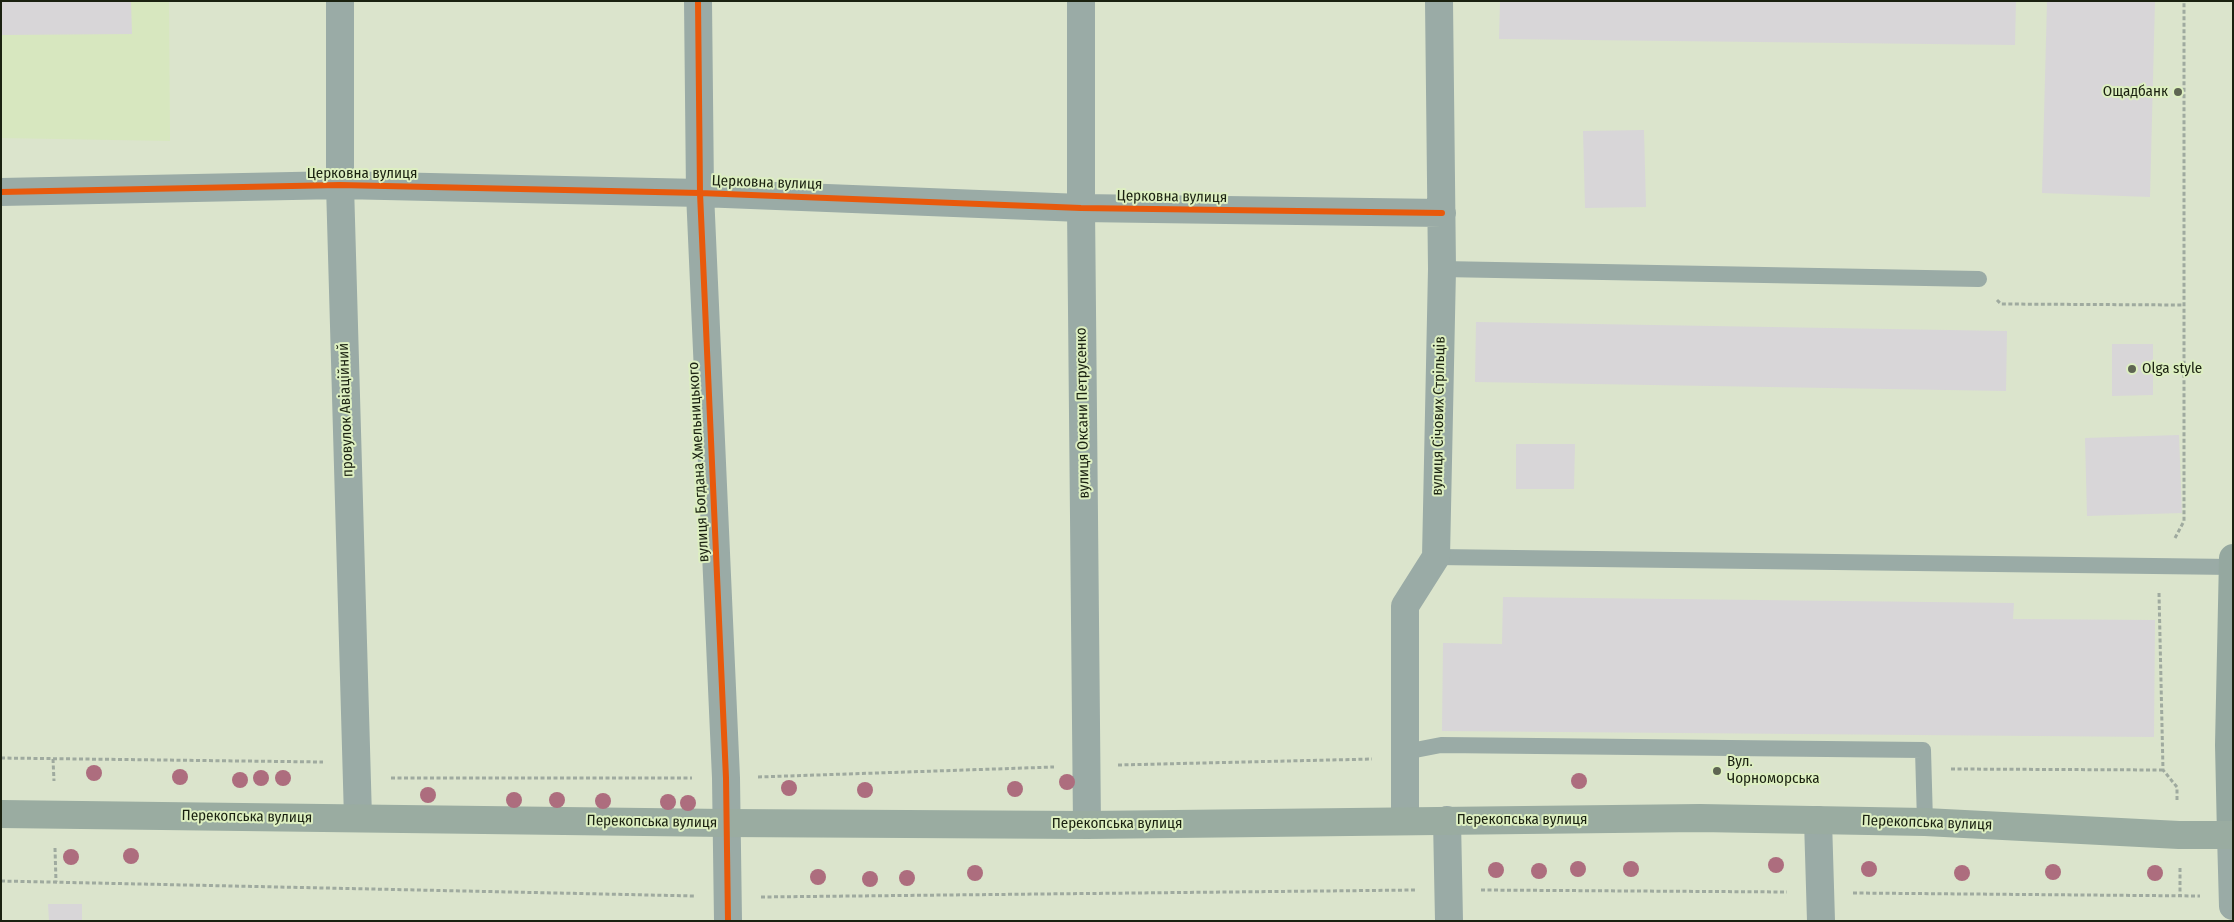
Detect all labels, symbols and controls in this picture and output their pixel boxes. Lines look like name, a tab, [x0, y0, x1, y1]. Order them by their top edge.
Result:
place label: Ощадбанк	[2103, 83, 2168, 101]
marker: Ощадбанк	[2172, 86, 2184, 98]
street label: Церковна вулиця	[307, 165, 417, 183]
street label: Церковна вулиця	[711, 172, 823, 194]
street label: Церковна вулиця	[1117, 187, 1227, 207]
street label: вулиця Оксани Петрусенко	[1073, 327, 1093, 499]
street label: вулиця Січових Стрільців	[1429, 336, 1449, 496]
street label: провулок Авіаційний	[335, 343, 357, 477]
place label: Olga style	[2142, 360, 2202, 378]
street label: вулиця Богдана Хмельницького	[685, 361, 713, 563]
marker: Olga style	[2126, 363, 2138, 375]
place label: Вул. Чорноморська	[1727, 753, 1819, 788]
marker: Вул. Чорноморська	[1711, 765, 1723, 777]
street label: Перекопська вулиця	[182, 807, 312, 827]
street label: Перекопська вулиця	[1457, 811, 1587, 829]
street label: Перекопська вулиця	[587, 812, 717, 832]
street label: Перекопська вулиця	[1861, 812, 1993, 834]
street label: Перекопська вулиця	[1052, 815, 1182, 833]

